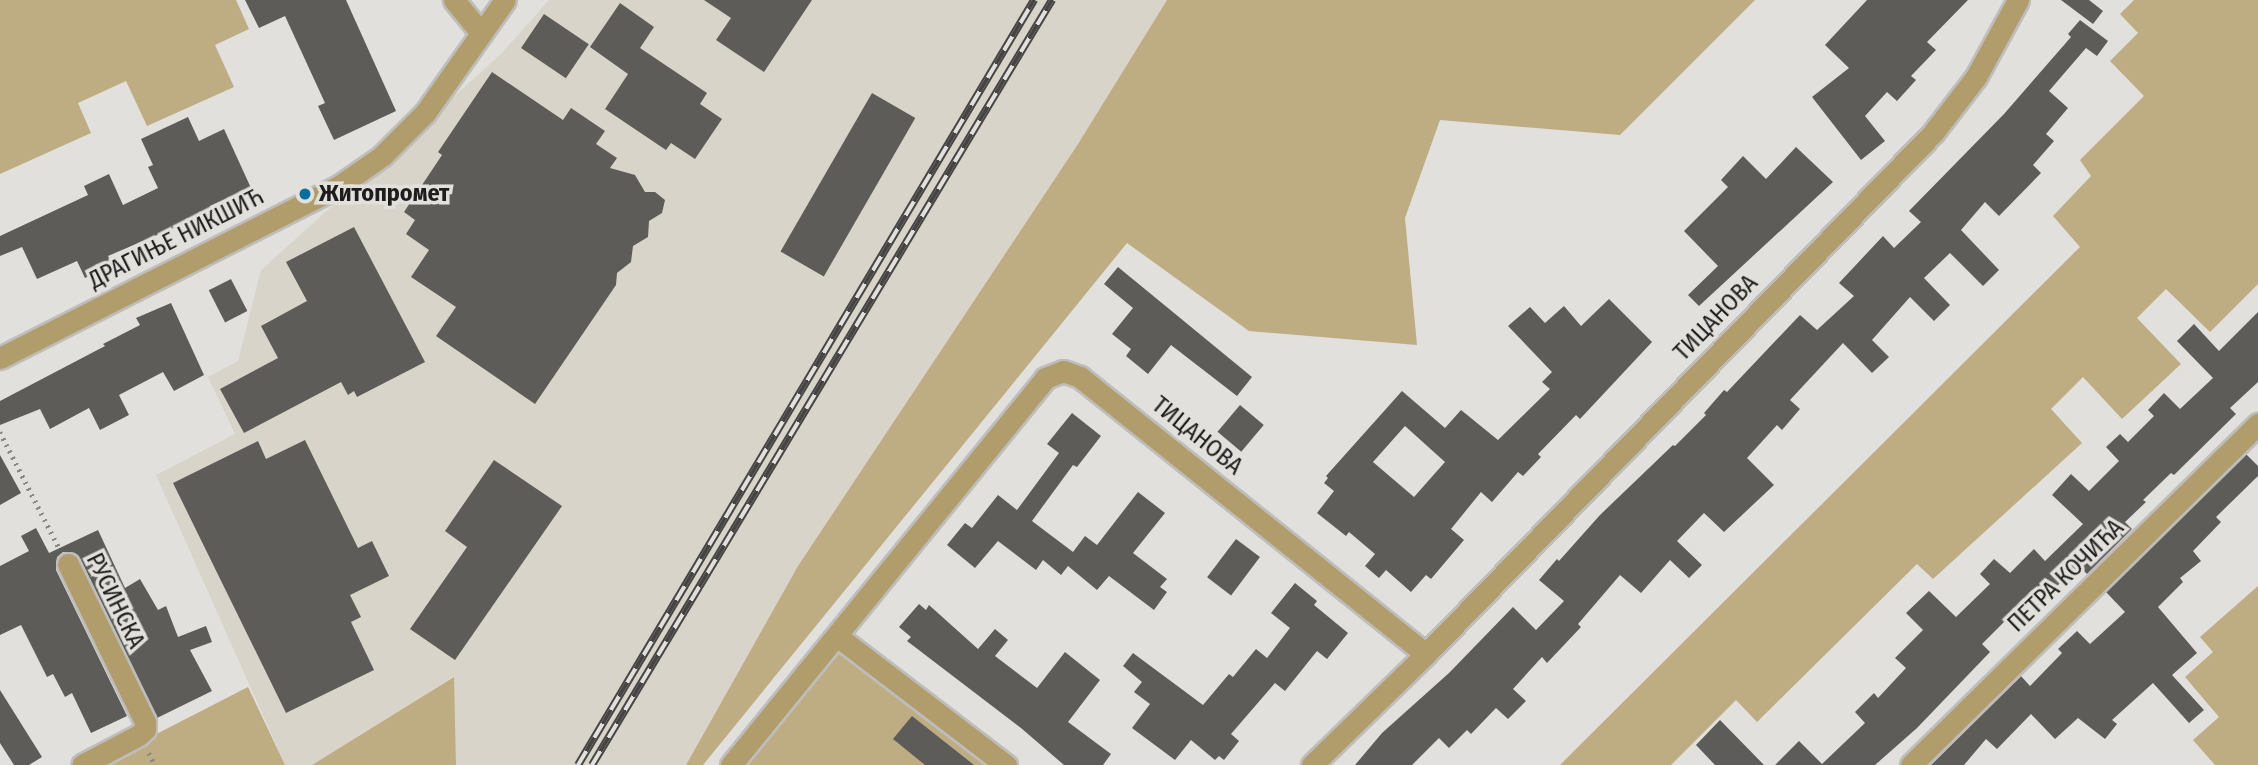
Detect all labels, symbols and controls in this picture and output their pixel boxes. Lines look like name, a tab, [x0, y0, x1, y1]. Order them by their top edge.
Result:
place label: Житопромет	[319, 180, 449, 208]
street label: ДРАГИЊЕ НИКШИЋ	[84, 183, 268, 295]
marker: Житопромет	[297, 186, 313, 202]
street label: ТИЦАНОВА	[1668, 269, 1764, 367]
street label: ТИЦАНОВА	[1146, 391, 1248, 481]
street label: ПЕТРА КОЧИЋА	[2002, 514, 2130, 638]
street label: РУСИНСКА	[80, 549, 150, 653]

